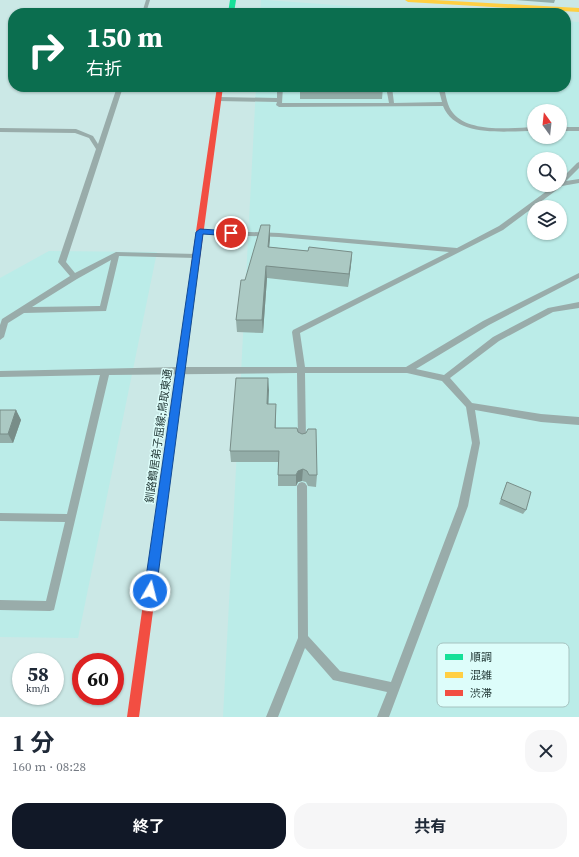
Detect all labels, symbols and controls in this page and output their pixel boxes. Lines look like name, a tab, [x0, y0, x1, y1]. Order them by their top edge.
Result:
text: 150 m	[86, 18, 163, 56]
icon: right	[20, 24, 72, 76]
text: 右折	[86, 56, 122, 81]
north arrow	[527, 104, 567, 144]
map controls	[527, 104, 567, 240]
button: search	[527, 152, 567, 192]
button: layers	[527, 200, 567, 240]
pin	[214, 216, 248, 250]
icon: arrive	[220, 222, 242, 244]
street label: 釧路鶴居弟子屈線;鳥取東通	[142, 368, 176, 504]
position arrow	[129, 570, 171, 612]
legend	[437, 643, 569, 707]
text: 順調	[470, 650, 492, 665]
speed limit sign: 60	[72, 653, 124, 705]
text: 58	[27, 660, 49, 688]
text: 混雑	[470, 668, 492, 683]
text: km/h	[26, 682, 50, 695]
text: 渋滞	[470, 686, 492, 701]
text: 1 分	[12, 726, 54, 759]
button: close	[525, 730, 567, 772]
text: 160 m · 08:28	[12, 758, 86, 775]
button: 終了	[12, 803, 286, 849]
button: 共有	[294, 803, 567, 849]

